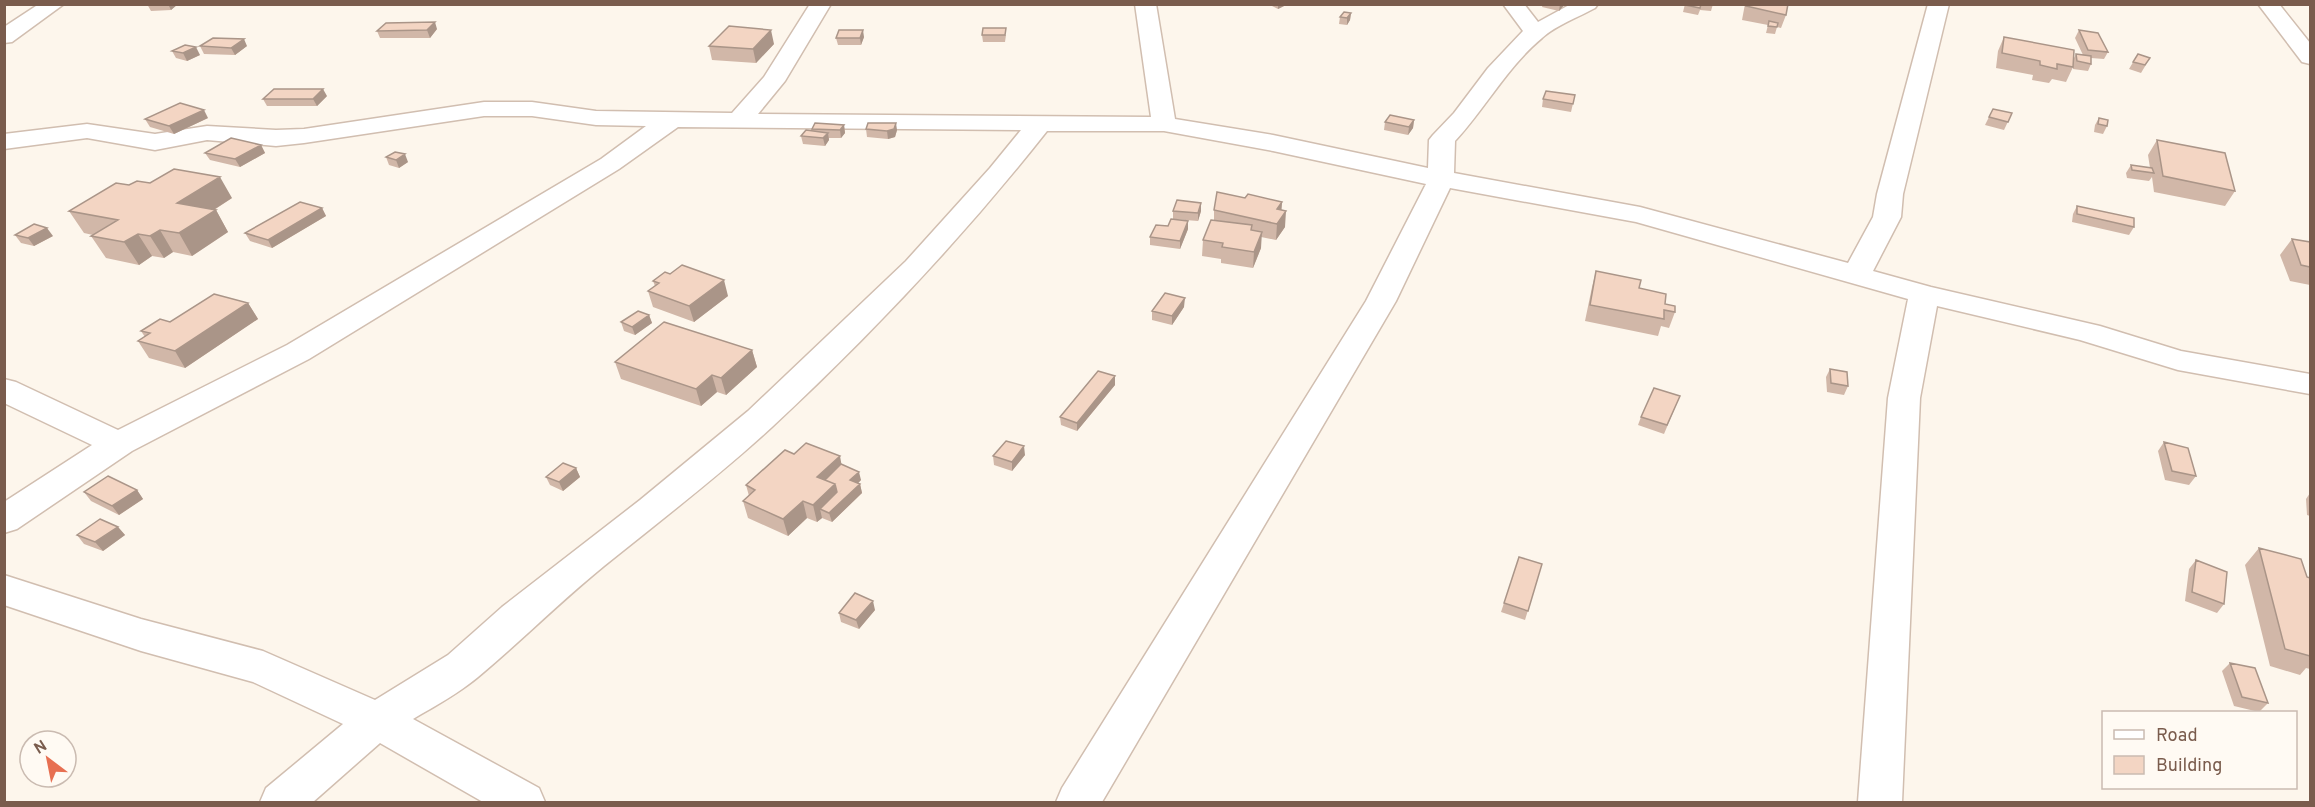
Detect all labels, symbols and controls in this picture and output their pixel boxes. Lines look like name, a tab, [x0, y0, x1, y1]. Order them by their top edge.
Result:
legend	[2102, 711, 2297, 789]
text: Road	[2156, 725, 2198, 748]
north arrow	[18, 729, 78, 789]
text: N	[31, 736, 51, 760]
text: Building	[2156, 755, 2222, 778]

